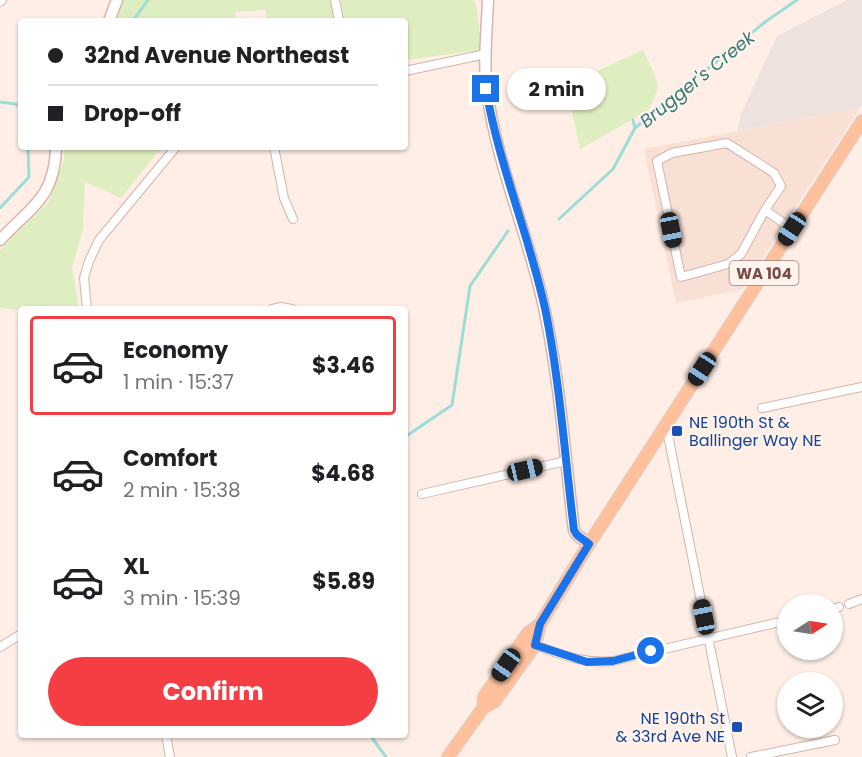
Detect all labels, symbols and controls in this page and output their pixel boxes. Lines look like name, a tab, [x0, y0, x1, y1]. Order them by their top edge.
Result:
water label: Brugger's Creek	[634, 24, 760, 133]
text: 32nd Avenue Northeast	[84, 40, 349, 71]
callout: 2 min	[507, 68, 606, 110]
route end	[472, 75, 499, 102]
text: 2 min	[528, 75, 585, 103]
text: Drop-off	[84, 98, 181, 129]
car	[775, 209, 809, 249]
car	[659, 211, 683, 249]
road number: WA 104	[730, 261, 798, 285]
text: Economy	[123, 335, 228, 366]
icon: car	[51, 339, 105, 393]
car	[685, 349, 719, 389]
text: $3.46	[312, 350, 375, 381]
text: 1 min · 15:37	[123, 368, 234, 396]
place label: NE 190th St & Ballinger Way NE	[689, 411, 822, 452]
marker: NE 190th St & Ballinger Way NE	[670, 424, 684, 438]
text: Comfort	[123, 443, 217, 474]
icon: car	[51, 447, 105, 501]
car	[505, 457, 545, 483]
text: $4.68	[311, 458, 375, 489]
text: 2 min · 15:38	[123, 476, 241, 504]
text: XL	[123, 551, 149, 582]
icon: car	[51, 555, 105, 609]
text: $5.89	[312, 566, 375, 597]
text: 3 min · 15:39	[123, 584, 241, 612]
north arrow	[777, 594, 843, 660]
map controls	[777, 594, 843, 738]
car	[692, 598, 716, 636]
route start	[637, 637, 664, 664]
car	[488, 645, 524, 685]
button: Confirm	[48, 657, 378, 726]
button: layers	[777, 672, 843, 738]
place label: NE 190th St & 33rd Ave NE	[616, 707, 725, 748]
marker: NE 190th St & 33rd Ave NE	[730, 720, 744, 734]

